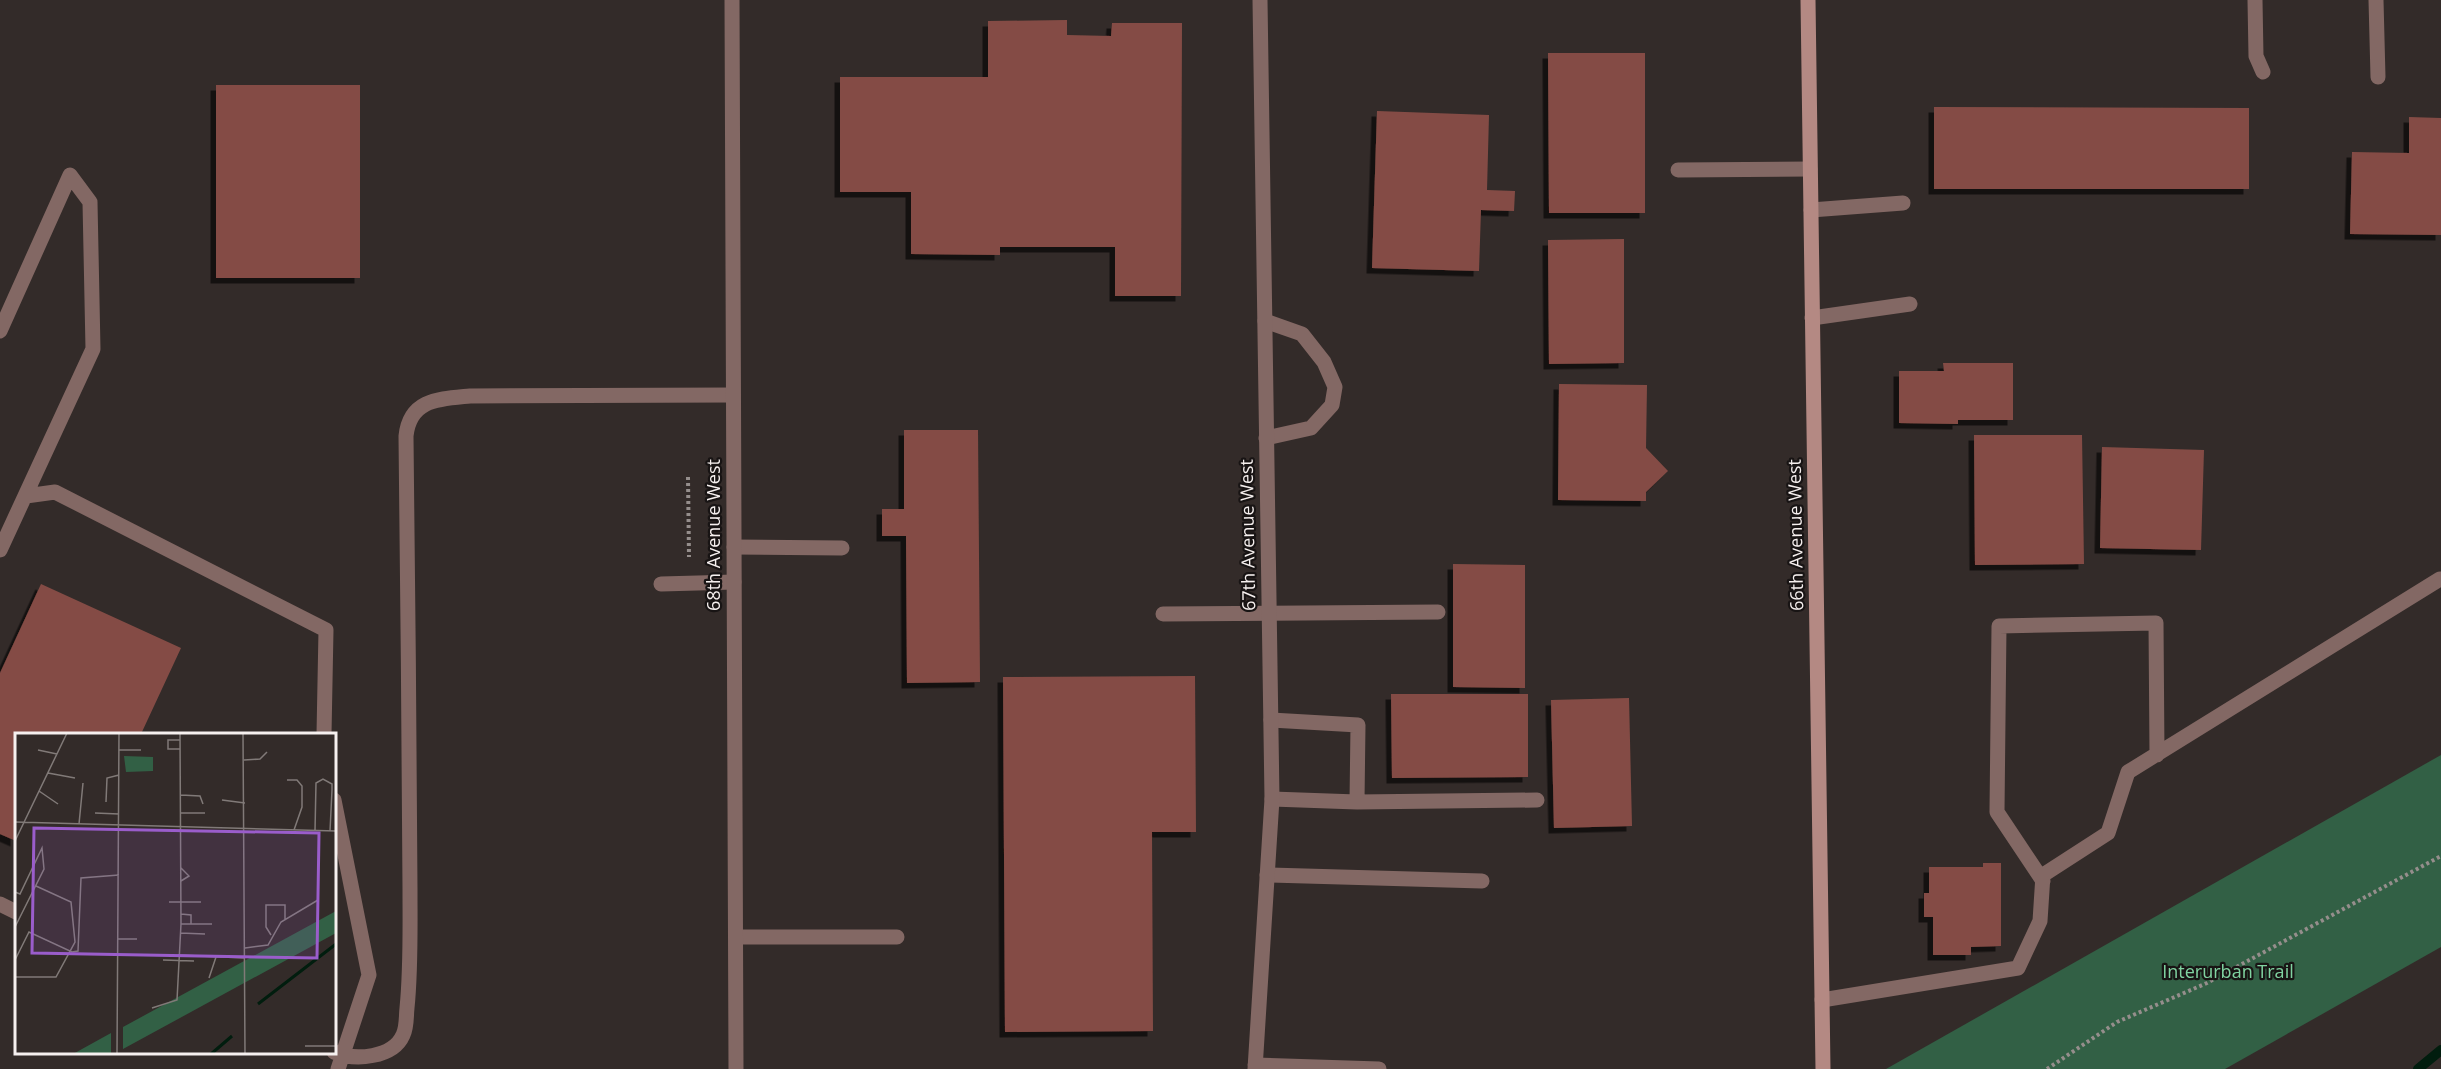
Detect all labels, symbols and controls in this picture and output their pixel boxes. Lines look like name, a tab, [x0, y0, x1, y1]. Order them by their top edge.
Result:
street label: 68th Avenue West	[701, 459, 725, 611]
street label: 67th Avenue West	[1234, 459, 1260, 611]
street label: 66th Avenue West	[1782, 459, 1808, 611]
inset map	[15, 733, 336, 1054]
park label: Interurban Trail	[2162, 959, 2294, 983]

